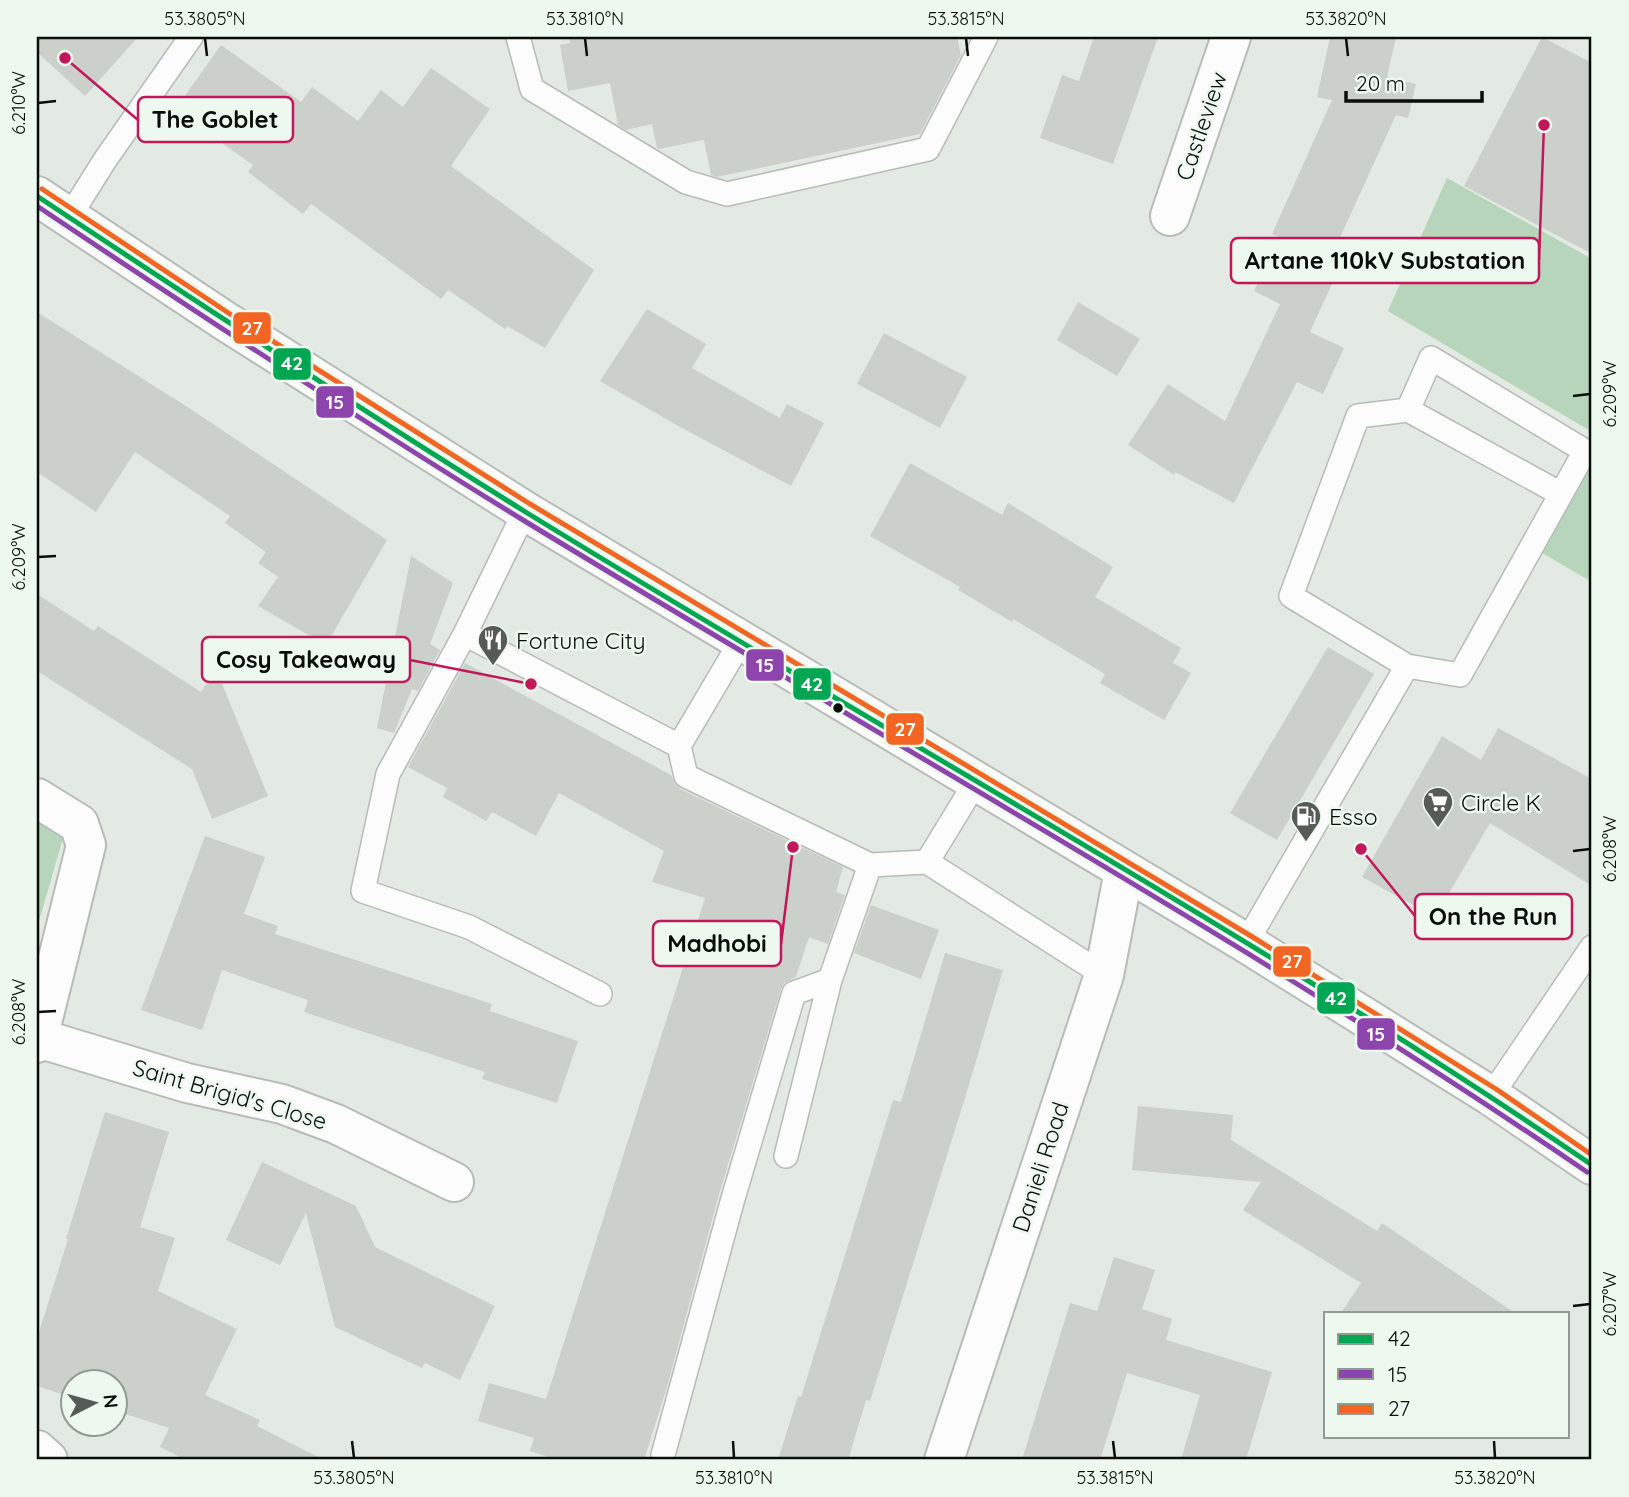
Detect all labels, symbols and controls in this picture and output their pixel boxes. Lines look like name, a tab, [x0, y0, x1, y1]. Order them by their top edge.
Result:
text: 53.3805°N	[164, 7, 246, 30]
text: 53.3810°N	[546, 7, 624, 30]
text: 53.3815°N	[927, 7, 1005, 30]
text: 53.3820°N	[1305, 7, 1387, 30]
scale bar	[1346, 60, 1482, 104]
street label: Castleview	[1169, 68, 1233, 184]
text: 20 m	[1356, 70, 1405, 96]
text: 6.210°W	[7, 71, 30, 135]
callout: The Goblet	[138, 97, 293, 142]
text: The Goblet	[152, 104, 278, 134]
callout: Artane 110kV Substation	[1231, 238, 1539, 283]
text: Artane 110kV Substation	[1245, 245, 1525, 275]
line badge: 27	[232, 311, 272, 345]
text: 27	[241, 316, 263, 340]
line badge: 42	[272, 347, 312, 381]
text: 42	[281, 351, 303, 375]
text: 6.209°W	[1598, 360, 1621, 428]
line badge: 15	[315, 385, 355, 419]
text: 15	[326, 390, 344, 414]
text: 6.209°W	[7, 523, 30, 591]
restaurant icon: Fortune City	[476, 623, 510, 667]
place label: Fortune City	[516, 626, 646, 655]
callout: Cosy Takeaway	[202, 637, 410, 682]
text: Cosy Takeaway	[216, 644, 396, 674]
line badge: 15	[745, 648, 785, 682]
text: 15	[756, 653, 774, 677]
line badge: 42	[792, 667, 832, 701]
text: 42	[801, 672, 823, 696]
unlabelled marker	[831, 701, 845, 715]
line badge: 27	[885, 712, 925, 746]
text: 27	[894, 717, 916, 741]
supermarket icon: Circle K	[1421, 785, 1455, 829]
place label: Circle K	[1461, 788, 1541, 817]
fuel station icon: Esso	[1289, 799, 1323, 843]
place label: Esso	[1329, 802, 1378, 831]
text: 6.208°W	[1598, 816, 1621, 882]
callout: On the Run	[1415, 894, 1572, 939]
text: On the Run	[1429, 901, 1557, 931]
callout: Madhobi	[653, 921, 781, 966]
text: Madhobi	[667, 928, 767, 958]
line badge: 27	[1272, 945, 1312, 978]
text: 27	[1281, 949, 1303, 973]
text: 6.208°W	[7, 979, 30, 1045]
line badge: 42	[1316, 981, 1356, 1015]
text: 42	[1325, 986, 1347, 1010]
line badge: 15	[1356, 1017, 1396, 1051]
text: 15	[1367, 1022, 1385, 1046]
street label: Saint Brigid's Close	[130, 1052, 330, 1136]
street label: Danieli Road	[1005, 1098, 1075, 1236]
text: 6.207°W	[1598, 1271, 1621, 1337]
legend	[1324, 1312, 1570, 1438]
text: 42	[1388, 1325, 1411, 1351]
text: 15	[1388, 1361, 1407, 1387]
north arrow	[60, 1368, 130, 1438]
text: N	[98, 1393, 124, 1409]
text: 27	[1388, 1395, 1410, 1421]
text: 53.3805°N	[313, 1466, 395, 1489]
text: 53.3810°N	[695, 1466, 773, 1489]
text: 53.3815°N	[1076, 1466, 1154, 1489]
text: 53.3820°N	[1454, 1466, 1536, 1489]

